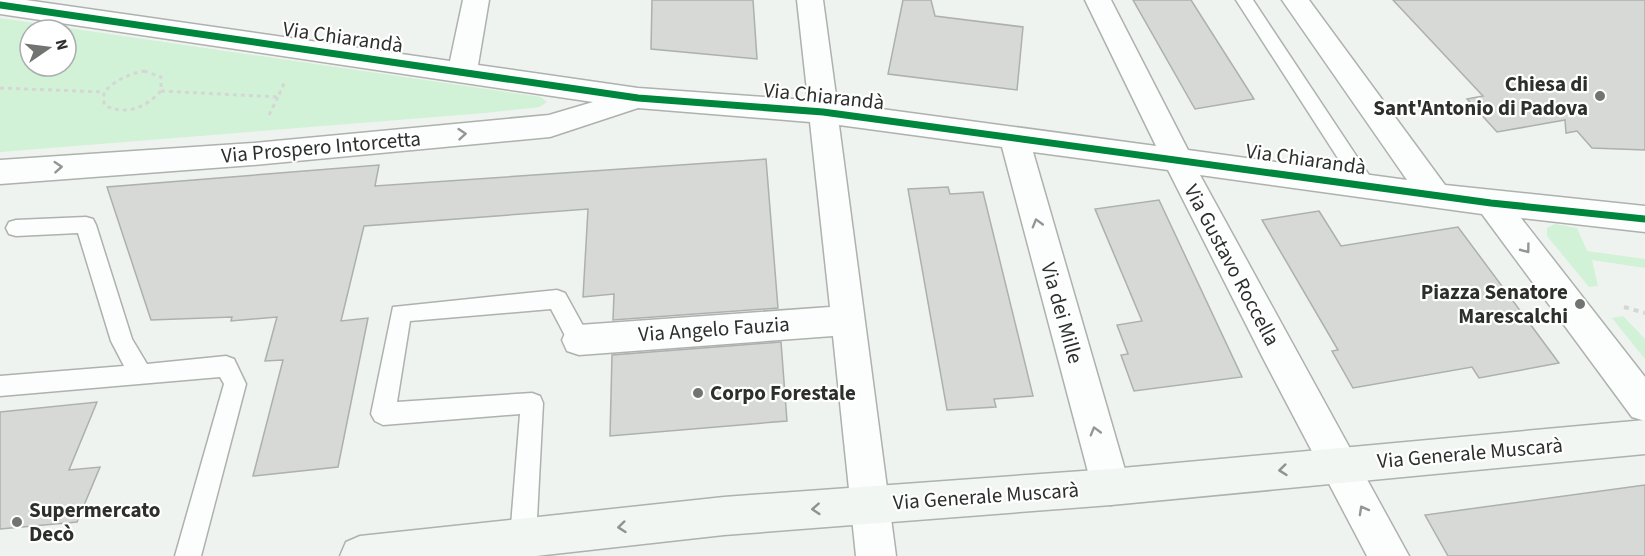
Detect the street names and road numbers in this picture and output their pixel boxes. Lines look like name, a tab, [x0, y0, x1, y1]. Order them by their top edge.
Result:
street label: Via Chiarandà	[281, 14, 405, 60]
street label: Via Chiarandà	[762, 75, 886, 117]
street label: Via Prospero Intorcetta	[220, 123, 422, 171]
street label: Via Chiarandà	[1244, 136, 1368, 182]
street label: Via Gustavo Roccella	[1177, 179, 1287, 351]
street label: Via dei Mille	[1033, 259, 1091, 367]
street label: Via Angelo Fauzia	[637, 309, 791, 349]
street label: Via Generale Muscarà	[1376, 430, 1564, 476]
street label: Via Generale Muscarà	[892, 475, 1080, 517]

